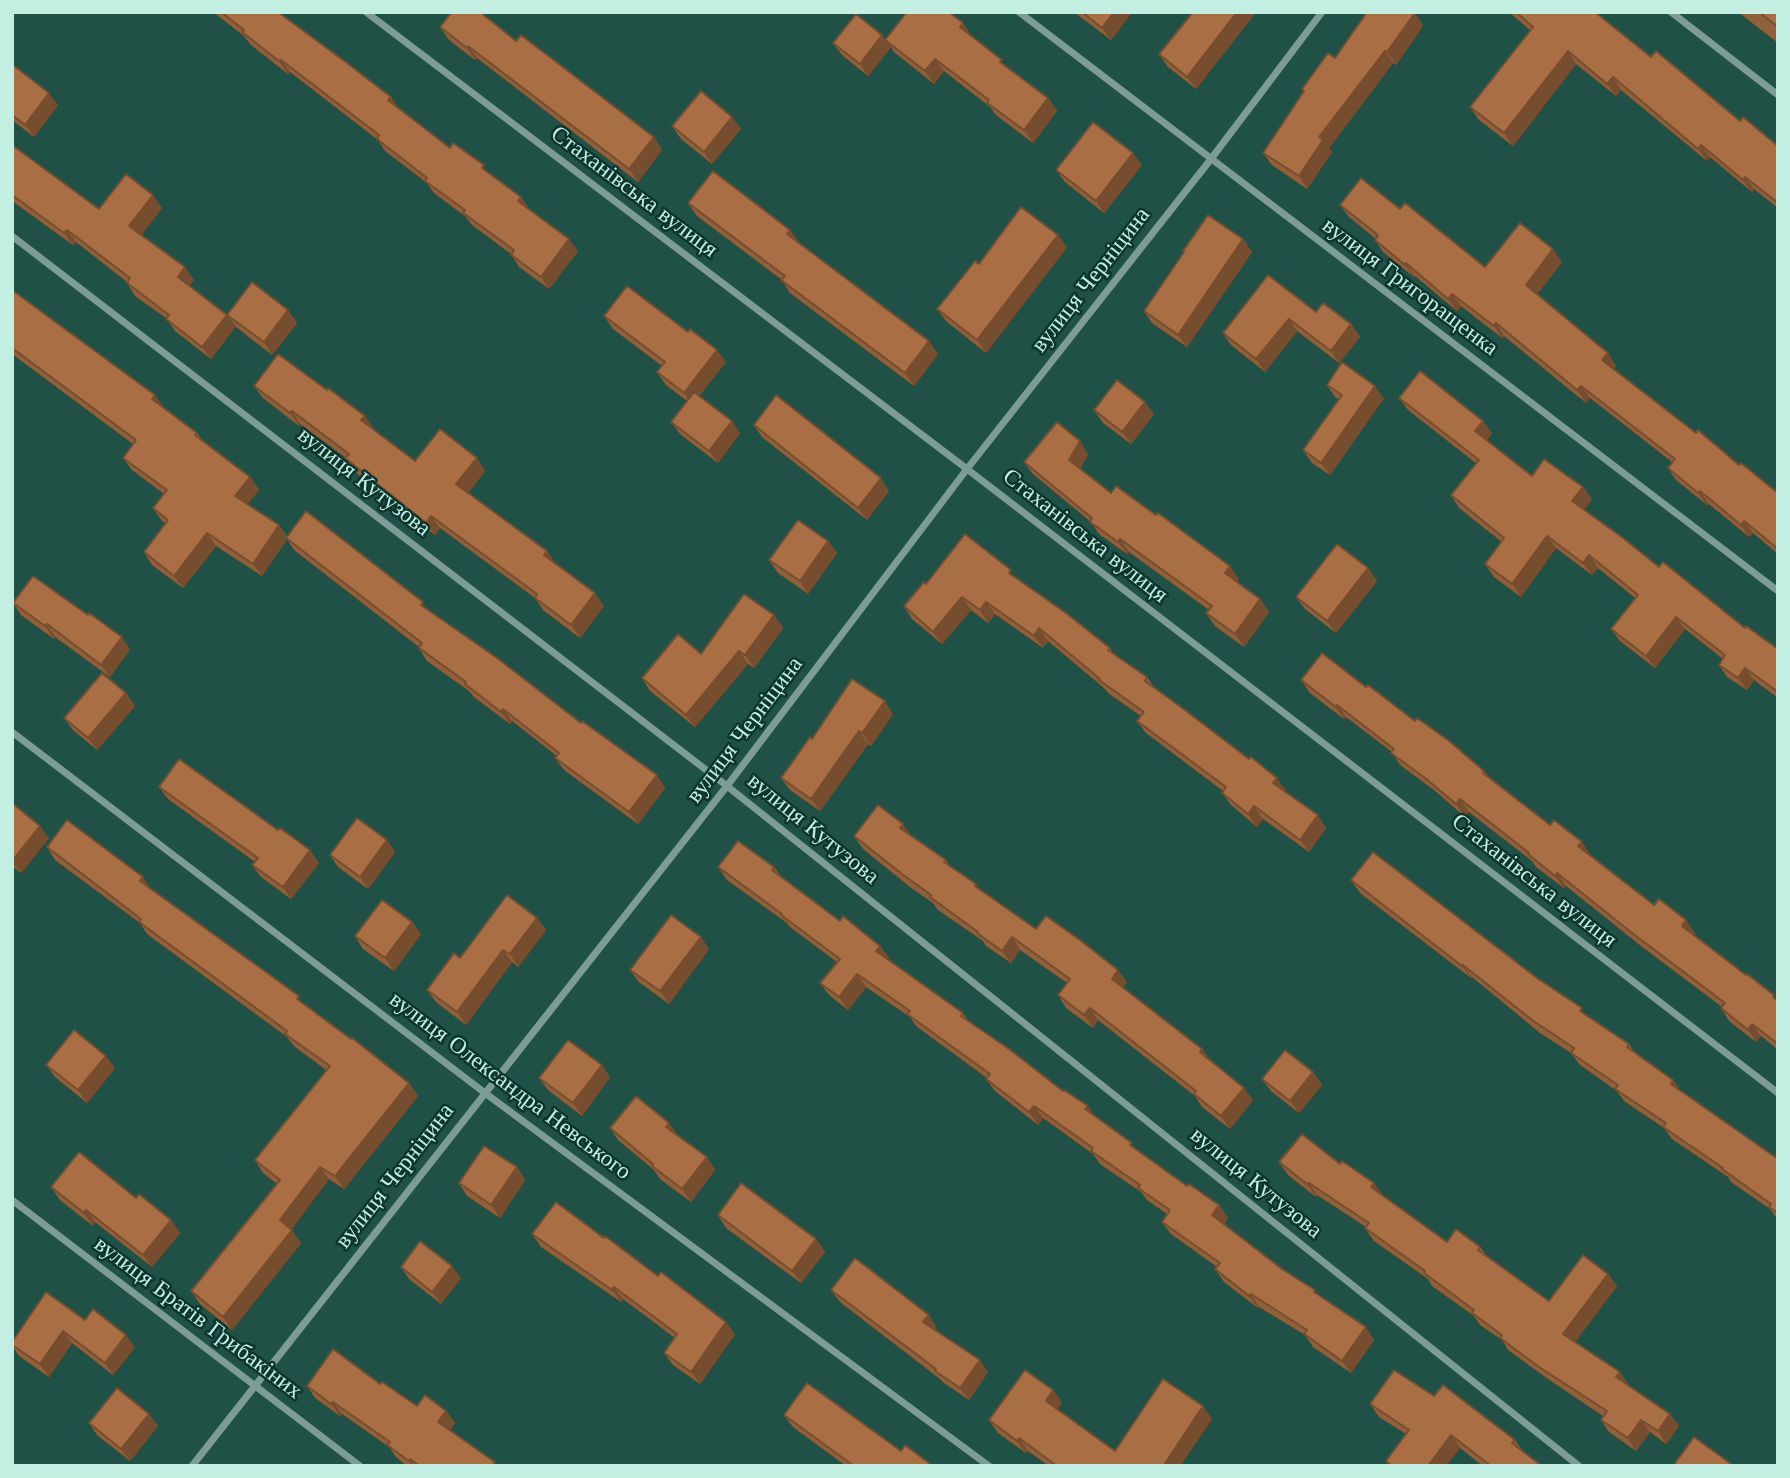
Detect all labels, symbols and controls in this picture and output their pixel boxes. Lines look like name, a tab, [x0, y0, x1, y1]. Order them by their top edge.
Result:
street label: Стаханівська вулиця	[545, 120, 723, 264]
street label: вулиця Черніцина	[1026, 202, 1156, 358]
street label: вулиця Григоращенка	[1317, 212, 1503, 362]
street label: вулиця Кутузова	[292, 421, 436, 543]
street label: Стаханівська вулиця	[997, 463, 1173, 609]
street label: вулиця Черніцина	[681, 651, 809, 809]
street label: вулиця Кутузова	[742, 767, 884, 891]
street label: Стаханівська вулиця	[1446, 808, 1622, 954]
street label: вулиця Олександра Невського	[384, 986, 636, 1186]
street label: вулиця Черніцина	[330, 1098, 460, 1254]
street label: вулиця Кутузова	[1185, 1121, 1327, 1245]
street label: вулиця Братів Грибакіних	[89, 1231, 307, 1405]

